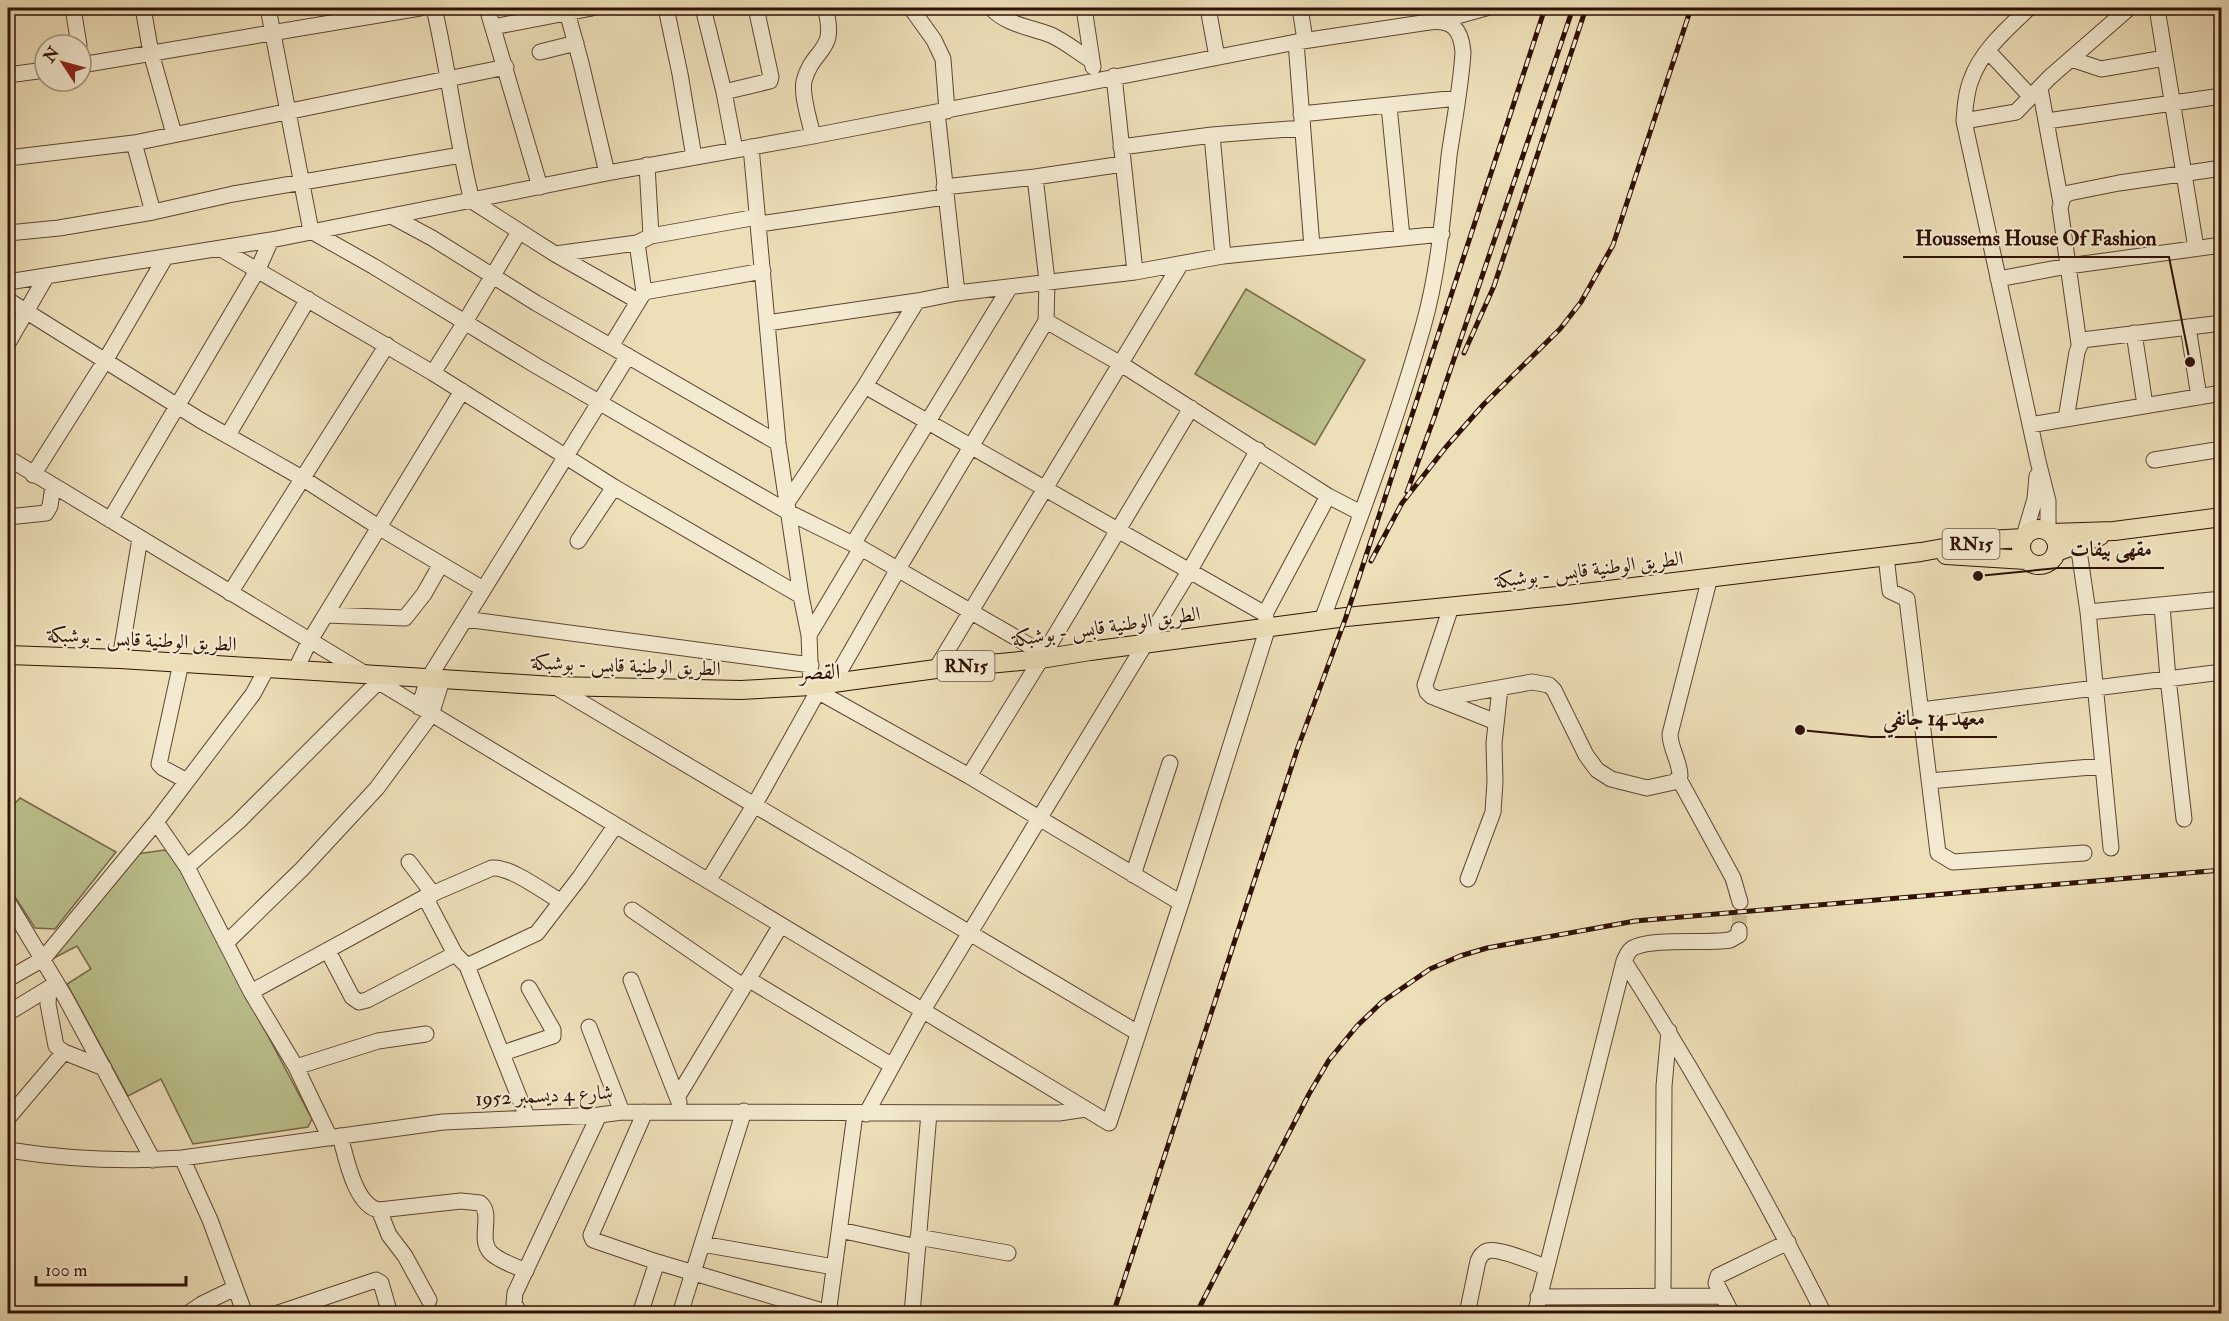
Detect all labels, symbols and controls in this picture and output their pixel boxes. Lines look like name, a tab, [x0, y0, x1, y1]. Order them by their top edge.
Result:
north arrow	[33, 33, 93, 93]
text: N	[39, 43, 64, 67]
callout: Houssems House Of Fashion	[1903, 218, 2169, 257]
text: Houssems House Of Fashion	[1915, 225, 2157, 252]
road number: RN15	[1942, 529, 2000, 559]
callout: مقهى بيفات	[2058, 529, 2164, 568]
text: مقهى بيفات	[2070, 536, 2152, 563]
street label: الطريق الوطنية قابس - بوشبكة	[1492, 546, 1685, 595]
street label: الطريق الوطنية قابس - بوشبكة	[1009, 601, 1202, 653]
street label: الطريق الوطنية قابس - بوشبكة	[45, 622, 237, 658]
street label: الطريق الوطنية قابس - بوشبكة	[530, 650, 721, 682]
road number: RN15	[938, 651, 994, 681]
district label: القصر	[798, 658, 840, 686]
callout: معهد 14 جانفي	[1871, 698, 1997, 737]
text: معهد 14 جانفي	[1882, 705, 1985, 739]
street label: شارع 4 ديسمبر 1952	[475, 1079, 614, 1117]
scale bar	[36, 1249, 186, 1287]
text: 100 m	[45, 1259, 88, 1282]

